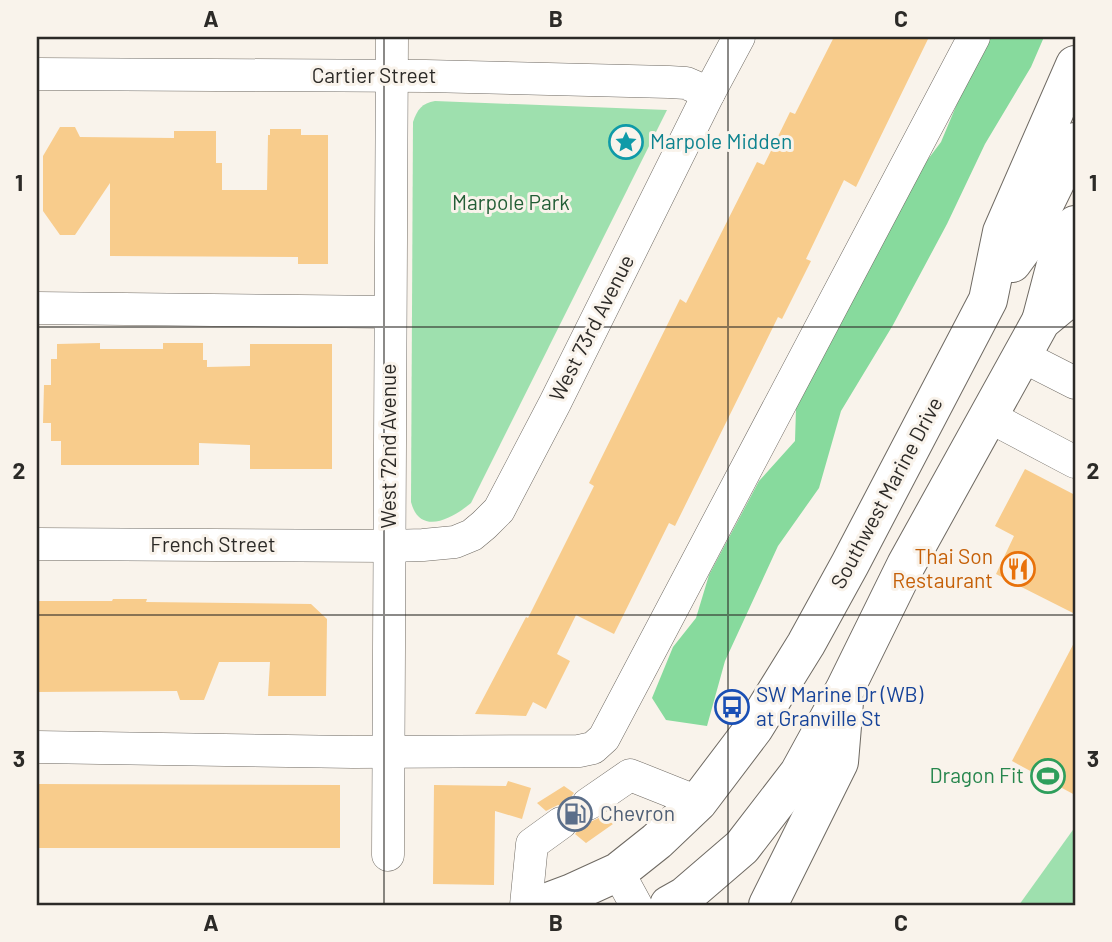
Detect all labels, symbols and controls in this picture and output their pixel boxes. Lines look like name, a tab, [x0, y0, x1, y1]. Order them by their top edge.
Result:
text: A	[203, 4, 219, 32]
text: B	[549, 4, 563, 32]
text: C	[894, 4, 908, 32]
street label: Cartier Street	[312, 62, 436, 87]
place icon: Marpole Midden	[607, 123, 645, 161]
place label: Marpole Midden	[650, 128, 792, 153]
text: 1	[15, 168, 23, 196]
text: 1	[1089, 168, 1097, 196]
park label: Marpole Park	[452, 189, 570, 214]
street label: West 73rd Avenue	[543, 250, 638, 405]
street label: West 72nd Avenue	[375, 363, 400, 529]
street label: Southwest Marine Drive	[825, 392, 947, 592]
text: 2	[13, 456, 25, 484]
text: 2	[1087, 456, 1099, 484]
street label: French Street	[150, 531, 276, 556]
place label: Thai Son Restaurant	[892, 543, 993, 592]
restaurant icon: Thai Son Restaurant	[999, 550, 1037, 588]
place label: SW Marine Dr (WB) at Granville St	[756, 681, 924, 730]
bus stop icon: SW Marine Dr (WB) at Granville St	[713, 688, 751, 726]
text: 3	[13, 744, 25, 772]
text: 3	[1087, 744, 1099, 772]
sports icon: Dragon Fit	[1029, 757, 1067, 795]
place label: Dragon Fit	[930, 762, 1024, 787]
fuel station icon: Chevron	[556, 795, 594, 833]
place label: Chevron	[600, 800, 675, 825]
text: A	[203, 908, 219, 936]
text: B	[549, 908, 563, 936]
text: C	[894, 908, 908, 936]

